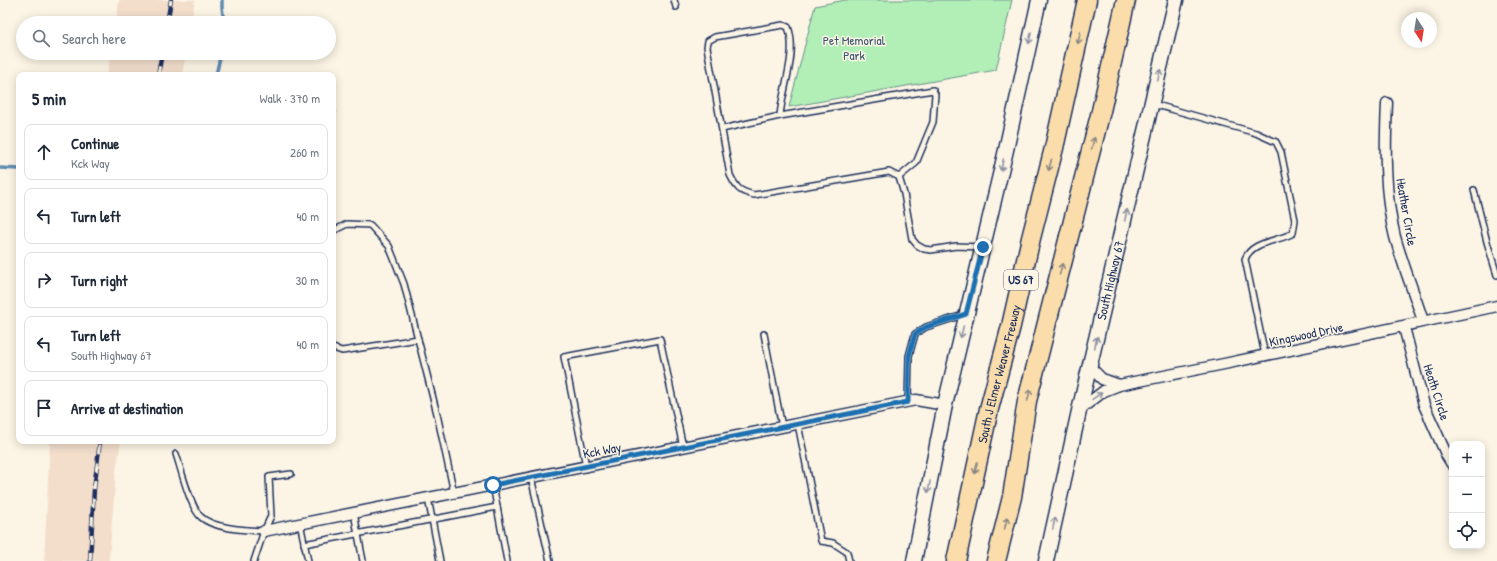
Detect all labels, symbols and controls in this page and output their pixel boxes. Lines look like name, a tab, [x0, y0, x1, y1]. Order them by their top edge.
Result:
north arrow	[1401, 12, 1437, 48]
search box	[16, 16, 336, 60]
icon: search	[30, 27, 52, 49]
text: Search here	[62, 28, 126, 49]
park label: Pet Memorial Park	[823, 31, 886, 64]
one-way arrow	[1026, 31, 1034, 44]
one-way arrow	[1074, 31, 1082, 44]
one-way arrow	[1156, 69, 1164, 82]
text: 5 min	[32, 87, 66, 110]
text: Walk · 370 m	[260, 89, 320, 107]
text: Continue	[71, 133, 119, 154]
one-way arrow	[1089, 137, 1097, 150]
icon: ahead	[33, 141, 55, 163]
text: 260 m	[290, 143, 319, 161]
text: Kck Way	[71, 154, 110, 172]
one-way arrow	[998, 158, 1006, 171]
one-way arrow	[1045, 158, 1053, 171]
street label: Heather Circle	[1392, 177, 1422, 247]
icon: left	[33, 205, 55, 227]
text: Turn left	[71, 206, 121, 227]
text: 40 m	[296, 207, 319, 225]
one-way arrow	[1123, 209, 1130, 222]
route end	[974, 238, 992, 256]
street label: South Highway 67	[1092, 239, 1128, 322]
one-way arrow	[1058, 263, 1065, 276]
icon: right	[33, 269, 55, 291]
text: Turn right	[71, 270, 127, 291]
road number: US 67	[1004, 270, 1038, 290]
text: 30 m	[296, 271, 319, 289]
street label: South J Elmer Weaver Freeway	[973, 302, 1025, 445]
street label: Kingswood Drive	[1267, 317, 1345, 351]
text: Turn left	[71, 325, 121, 346]
one-way arrow	[958, 325, 966, 338]
icon: left	[33, 333, 55, 355]
text: 40 m	[296, 335, 319, 353]
one-way arrow	[1093, 335, 1100, 348]
text: South Highway 67	[71, 346, 152, 364]
street label: Heath Circle	[1419, 362, 1455, 422]
one-way arrow	[1026, 389, 1033, 402]
one-way arrow	[1092, 392, 1103, 400]
icon: arrive	[33, 397, 55, 419]
text: Arrive at destination	[71, 398, 183, 419]
street label: Kck Way	[581, 437, 623, 463]
map controls	[1449, 441, 1485, 549]
button: +	[1449, 441, 1485, 477]
one-way arrow	[972, 461, 980, 474]
route start	[484, 476, 502, 494]
button: −	[1449, 477, 1485, 513]
one-way arrow	[924, 480, 932, 493]
button: locate	[1449, 513, 1485, 549]
one-way arrow	[1002, 517, 1010, 530]
one-way arrow	[1051, 517, 1059, 530]

